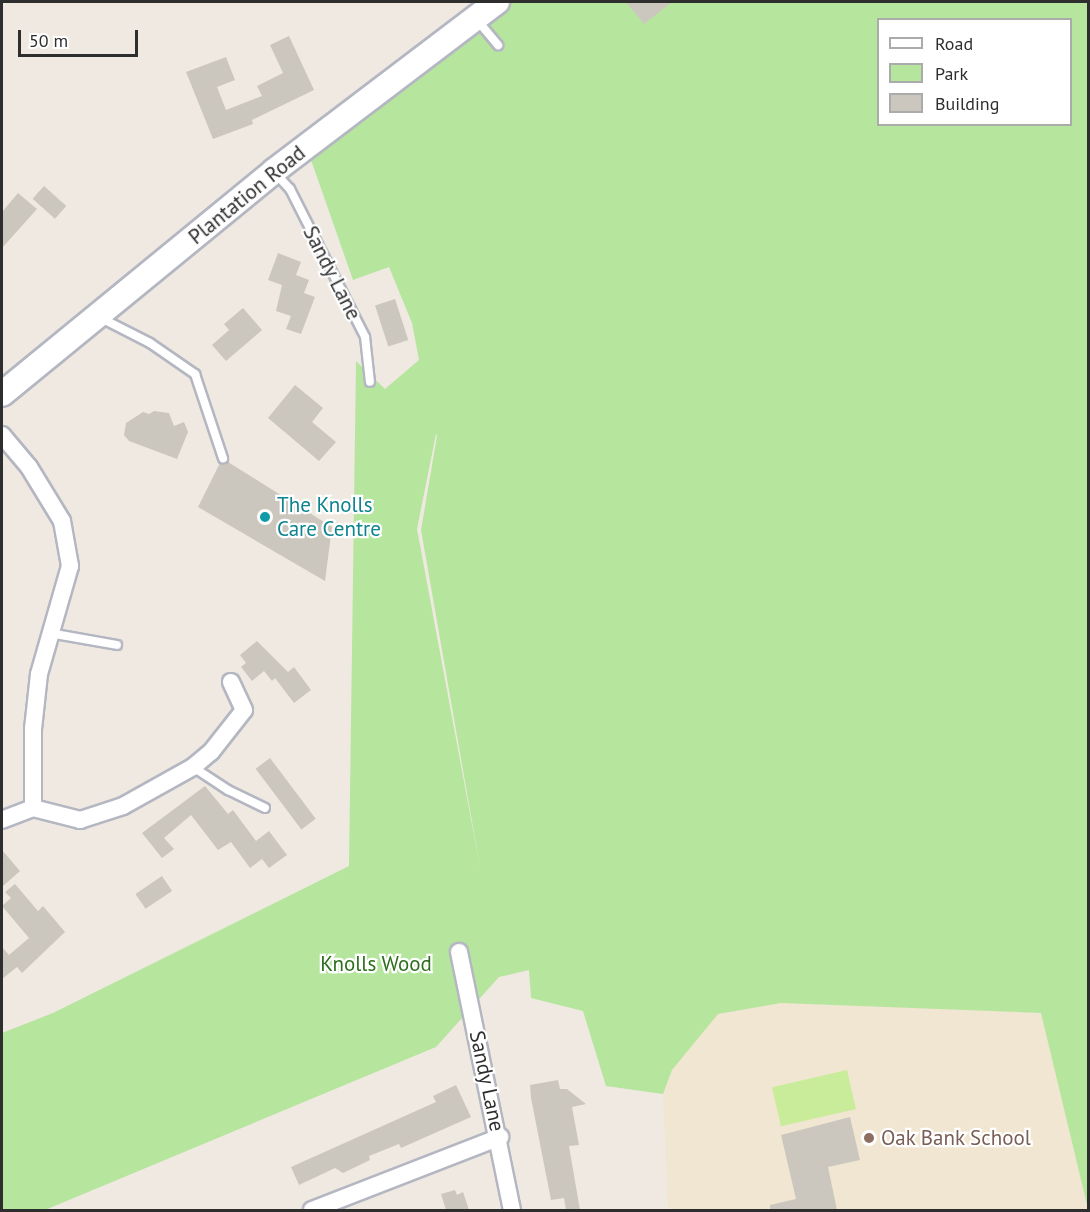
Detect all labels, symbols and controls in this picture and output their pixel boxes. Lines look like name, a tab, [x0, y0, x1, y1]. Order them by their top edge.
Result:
scale bar	[21, 18, 141, 56]
legend	[877, 18, 1072, 126]
text: 50 m	[29, 29, 68, 52]
text: Road	[935, 32, 973, 55]
text: Park	[935, 62, 968, 85]
text: Building	[935, 92, 999, 115]
street label: Plantation Road	[184, 140, 310, 250]
street label: Sandy Lane	[297, 222, 367, 324]
place label: The Knolls Care Centre	[277, 492, 381, 542]
marker: The Knolls Care Centre	[258, 510, 272, 524]
park label: Knolls Wood	[320, 951, 432, 977]
street label: Sandy Lane	[464, 1028, 510, 1134]
place label: Oak Bank School	[881, 1125, 1032, 1151]
marker: Oak Bank School	[862, 1131, 876, 1145]

